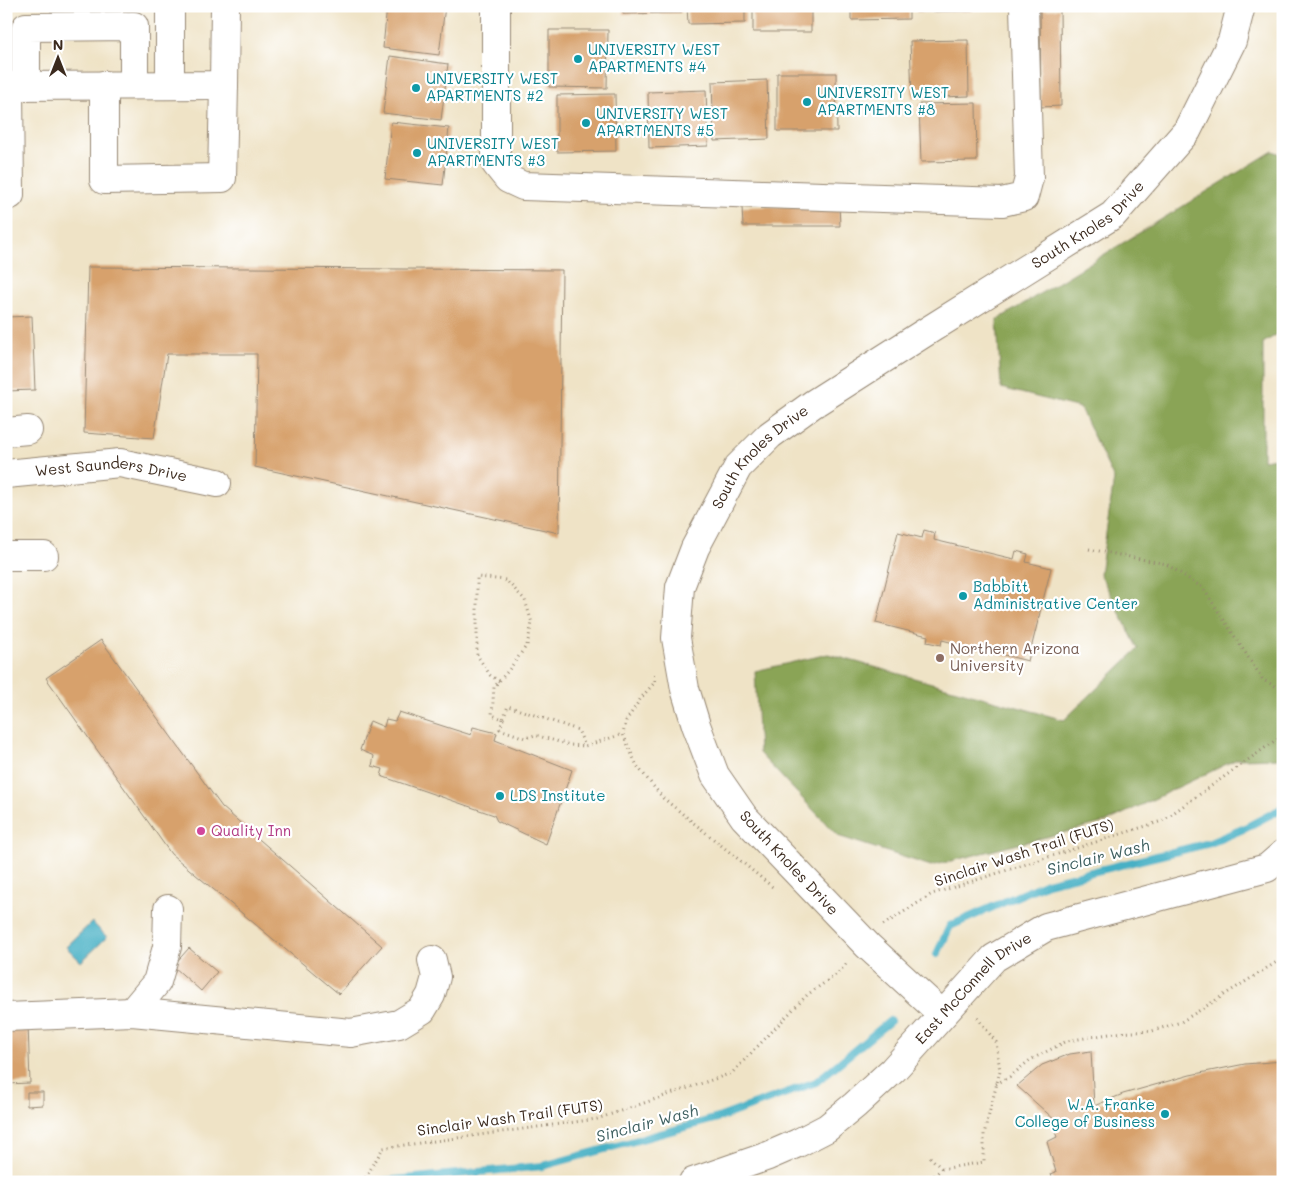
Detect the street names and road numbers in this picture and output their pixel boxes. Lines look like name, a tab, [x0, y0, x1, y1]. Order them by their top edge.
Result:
street label: South Knoles Drive	[1027, 176, 1148, 273]
street label: South Knoles Drive	[707, 400, 812, 512]
street label: West Saunders Drive	[34, 452, 189, 486]
street label: South Knoles Drive	[736, 806, 844, 919]
street label: Sinclair Wash Trail (FUTS)	[932, 816, 1116, 890]
street label: East McConnell Drive	[910, 927, 1035, 1048]
street label: Sinclair Wash Trail (FUTS)	[416, 1094, 604, 1140]

